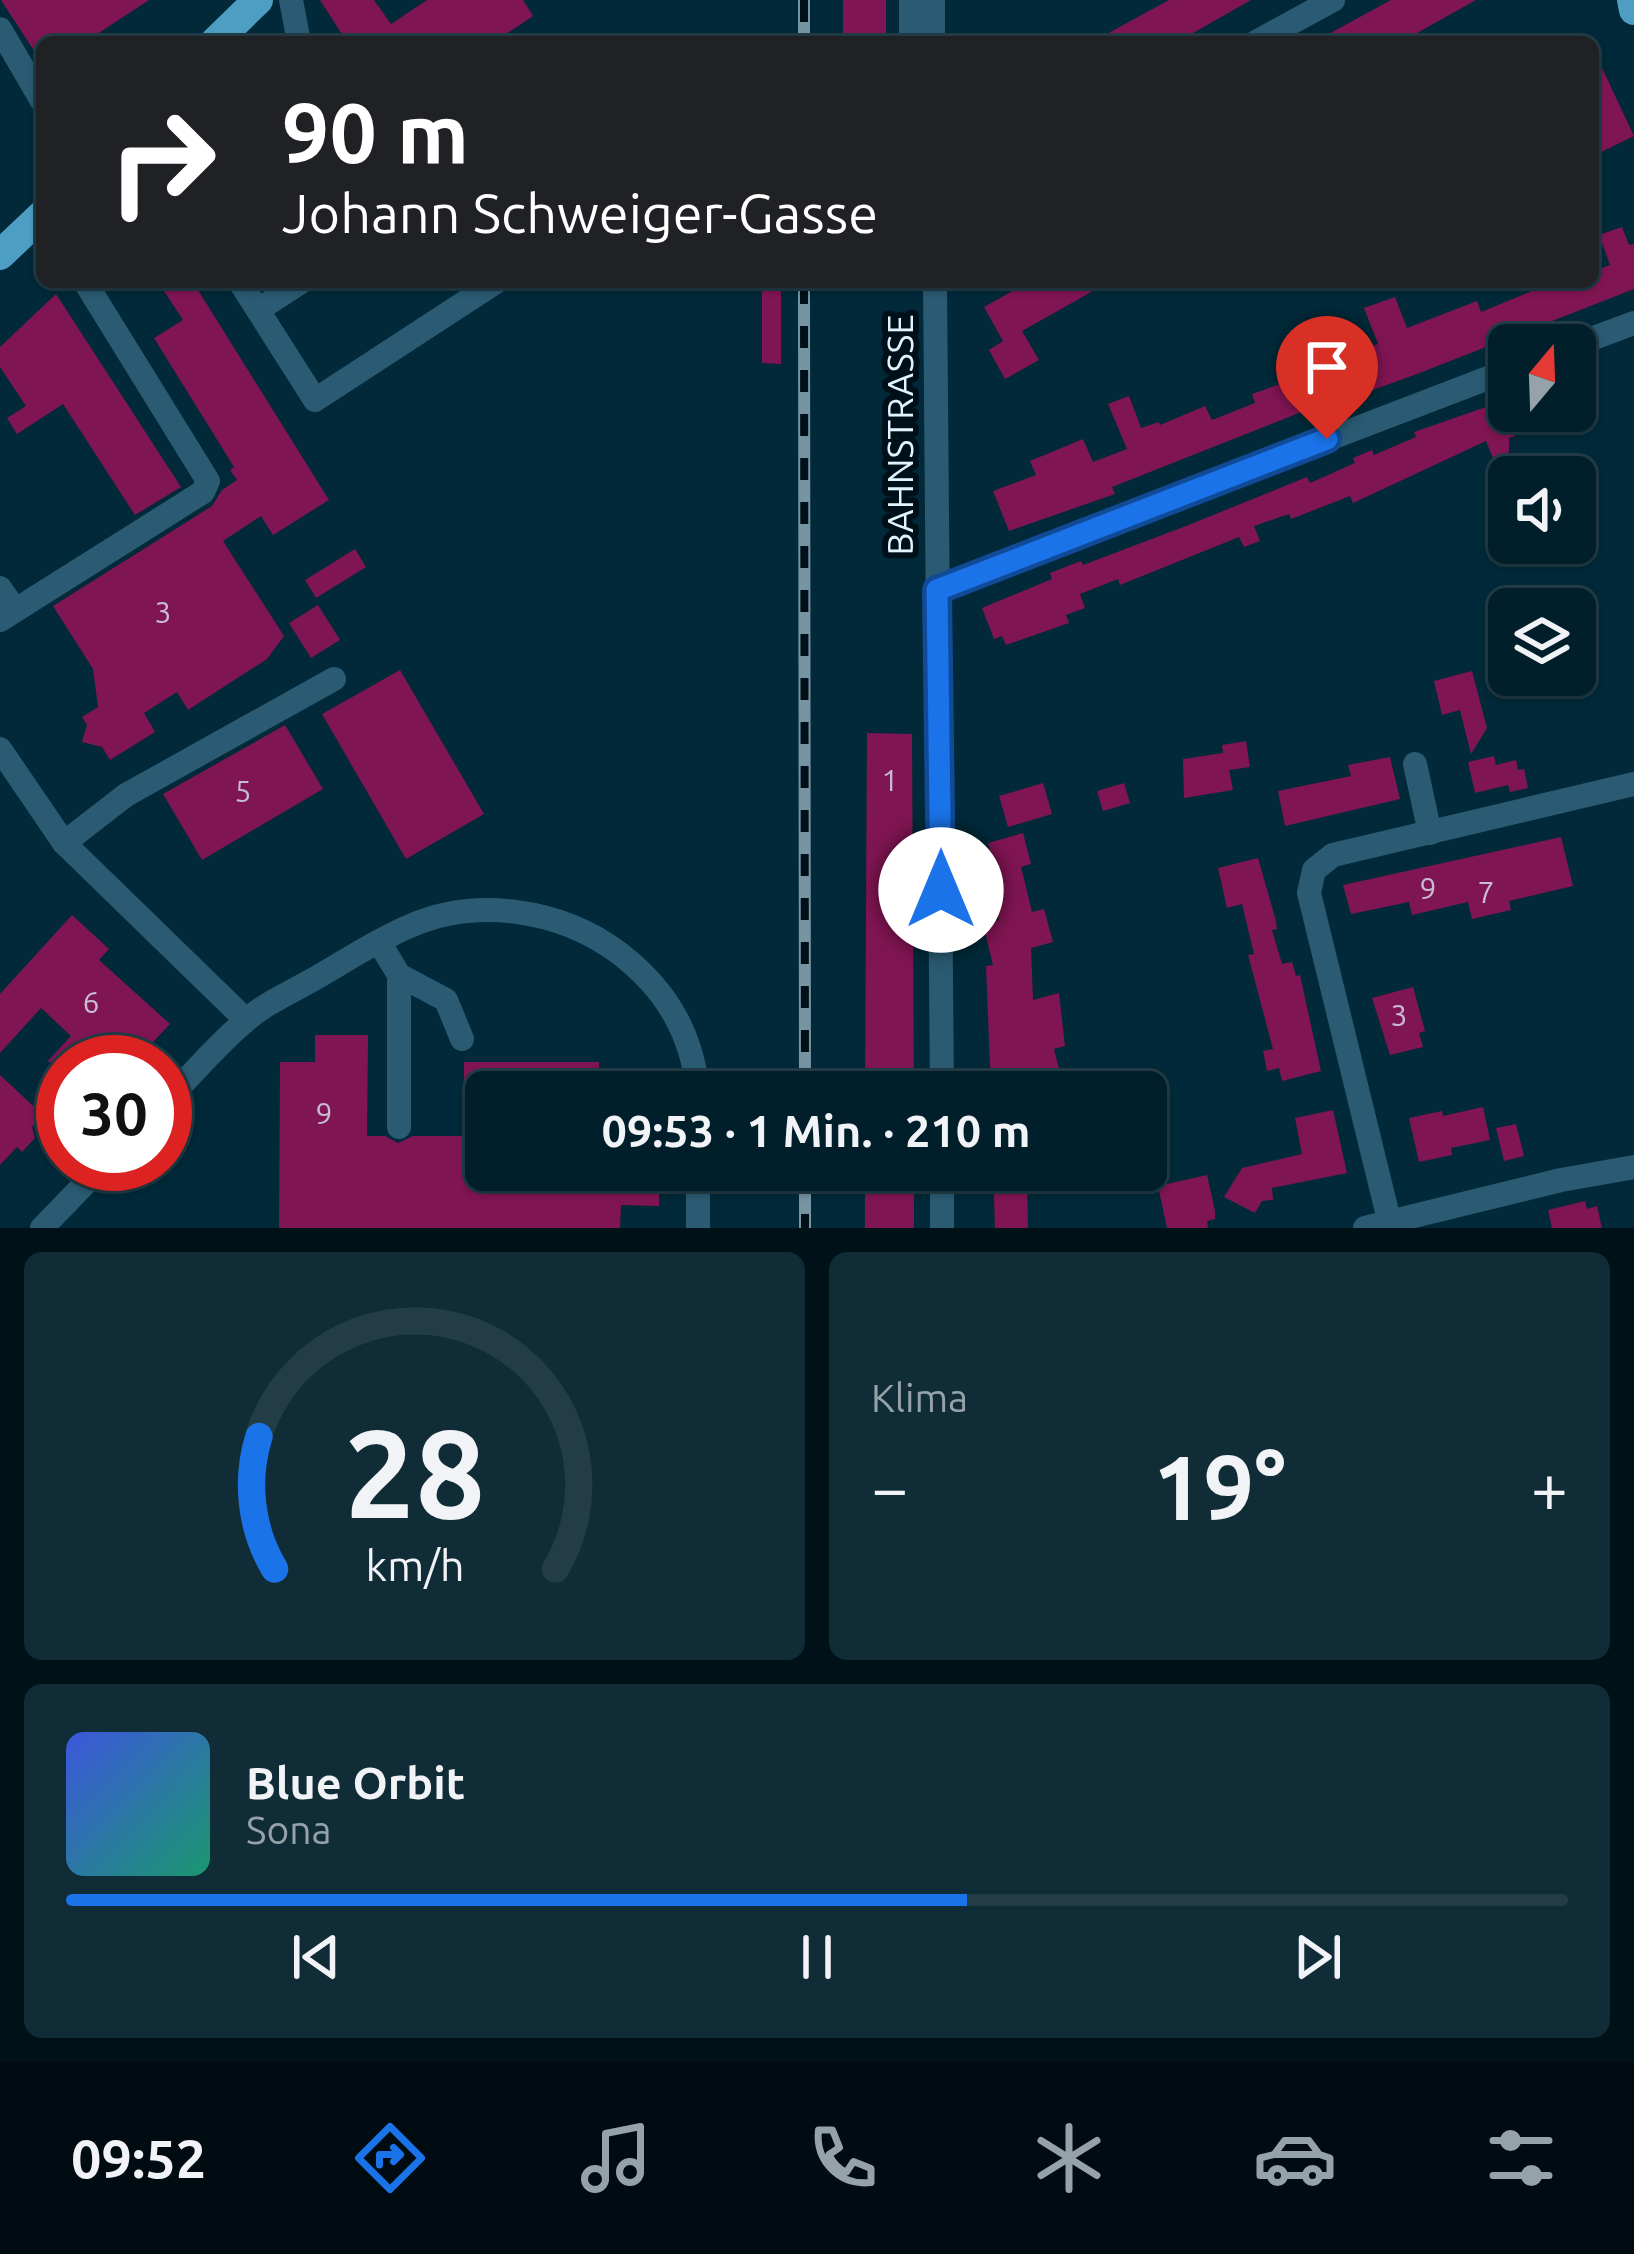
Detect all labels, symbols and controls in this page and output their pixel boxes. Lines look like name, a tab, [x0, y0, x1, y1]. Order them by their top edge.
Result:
icon: right	[84, 84, 240, 240]
text: 90 m	[282, 85, 469, 179]
text: Johann Schweiger-Gasse	[282, 183, 878, 243]
street label: BAHNSTRASSE	[879, 314, 920, 556]
pin	[1276, 316, 1378, 439]
north arrow	[1488, 324, 1596, 432]
map controls	[1488, 324, 1596, 696]
icon: arrive	[1294, 334, 1360, 400]
button: sound	[1488, 456, 1596, 564]
button: layers	[1488, 588, 1596, 696]
house number: 3	[155, 595, 171, 629]
house number: 1	[882, 763, 898, 797]
house number: 5	[235, 774, 251, 808]
position arrow	[878, 827, 1004, 953]
house number: 9	[1420, 871, 1436, 905]
house number: 7	[1478, 875, 1494, 909]
house number: 6	[83, 985, 99, 1019]
house number: 3	[1391, 998, 1407, 1032]
speed limit sign: 30	[36, 1035, 192, 1191]
house number: 9	[316, 1096, 332, 1130]
text: 09:53 · 1 Min. · 210 m	[602, 1105, 1031, 1156]
text: Klima	[871, 1376, 968, 1419]
text: 28	[344, 1402, 485, 1542]
text: 19°	[1153, 1436, 1286, 1537]
text: −	[871, 1450, 908, 1524]
text: +	[1531, 1450, 1568, 1524]
text: km/h	[365, 1541, 464, 1589]
text: Blue Orbit	[246, 1757, 465, 1808]
text: Sona	[246, 1808, 332, 1851]
icon: previous	[283, 1924, 349, 1990]
icon: pause	[784, 1924, 850, 1990]
icon: next	[1285, 1924, 1351, 1990]
icon: directions	[348, 2116, 432, 2200]
icon: music	[574, 2116, 658, 2200]
icon: phone	[801, 2116, 885, 2200]
icon: climate	[1027, 2116, 1111, 2200]
icon: car	[1253, 2116, 1337, 2200]
icon: filters	[1479, 2116, 1563, 2200]
text: 09:52	[71, 2128, 206, 2188]

